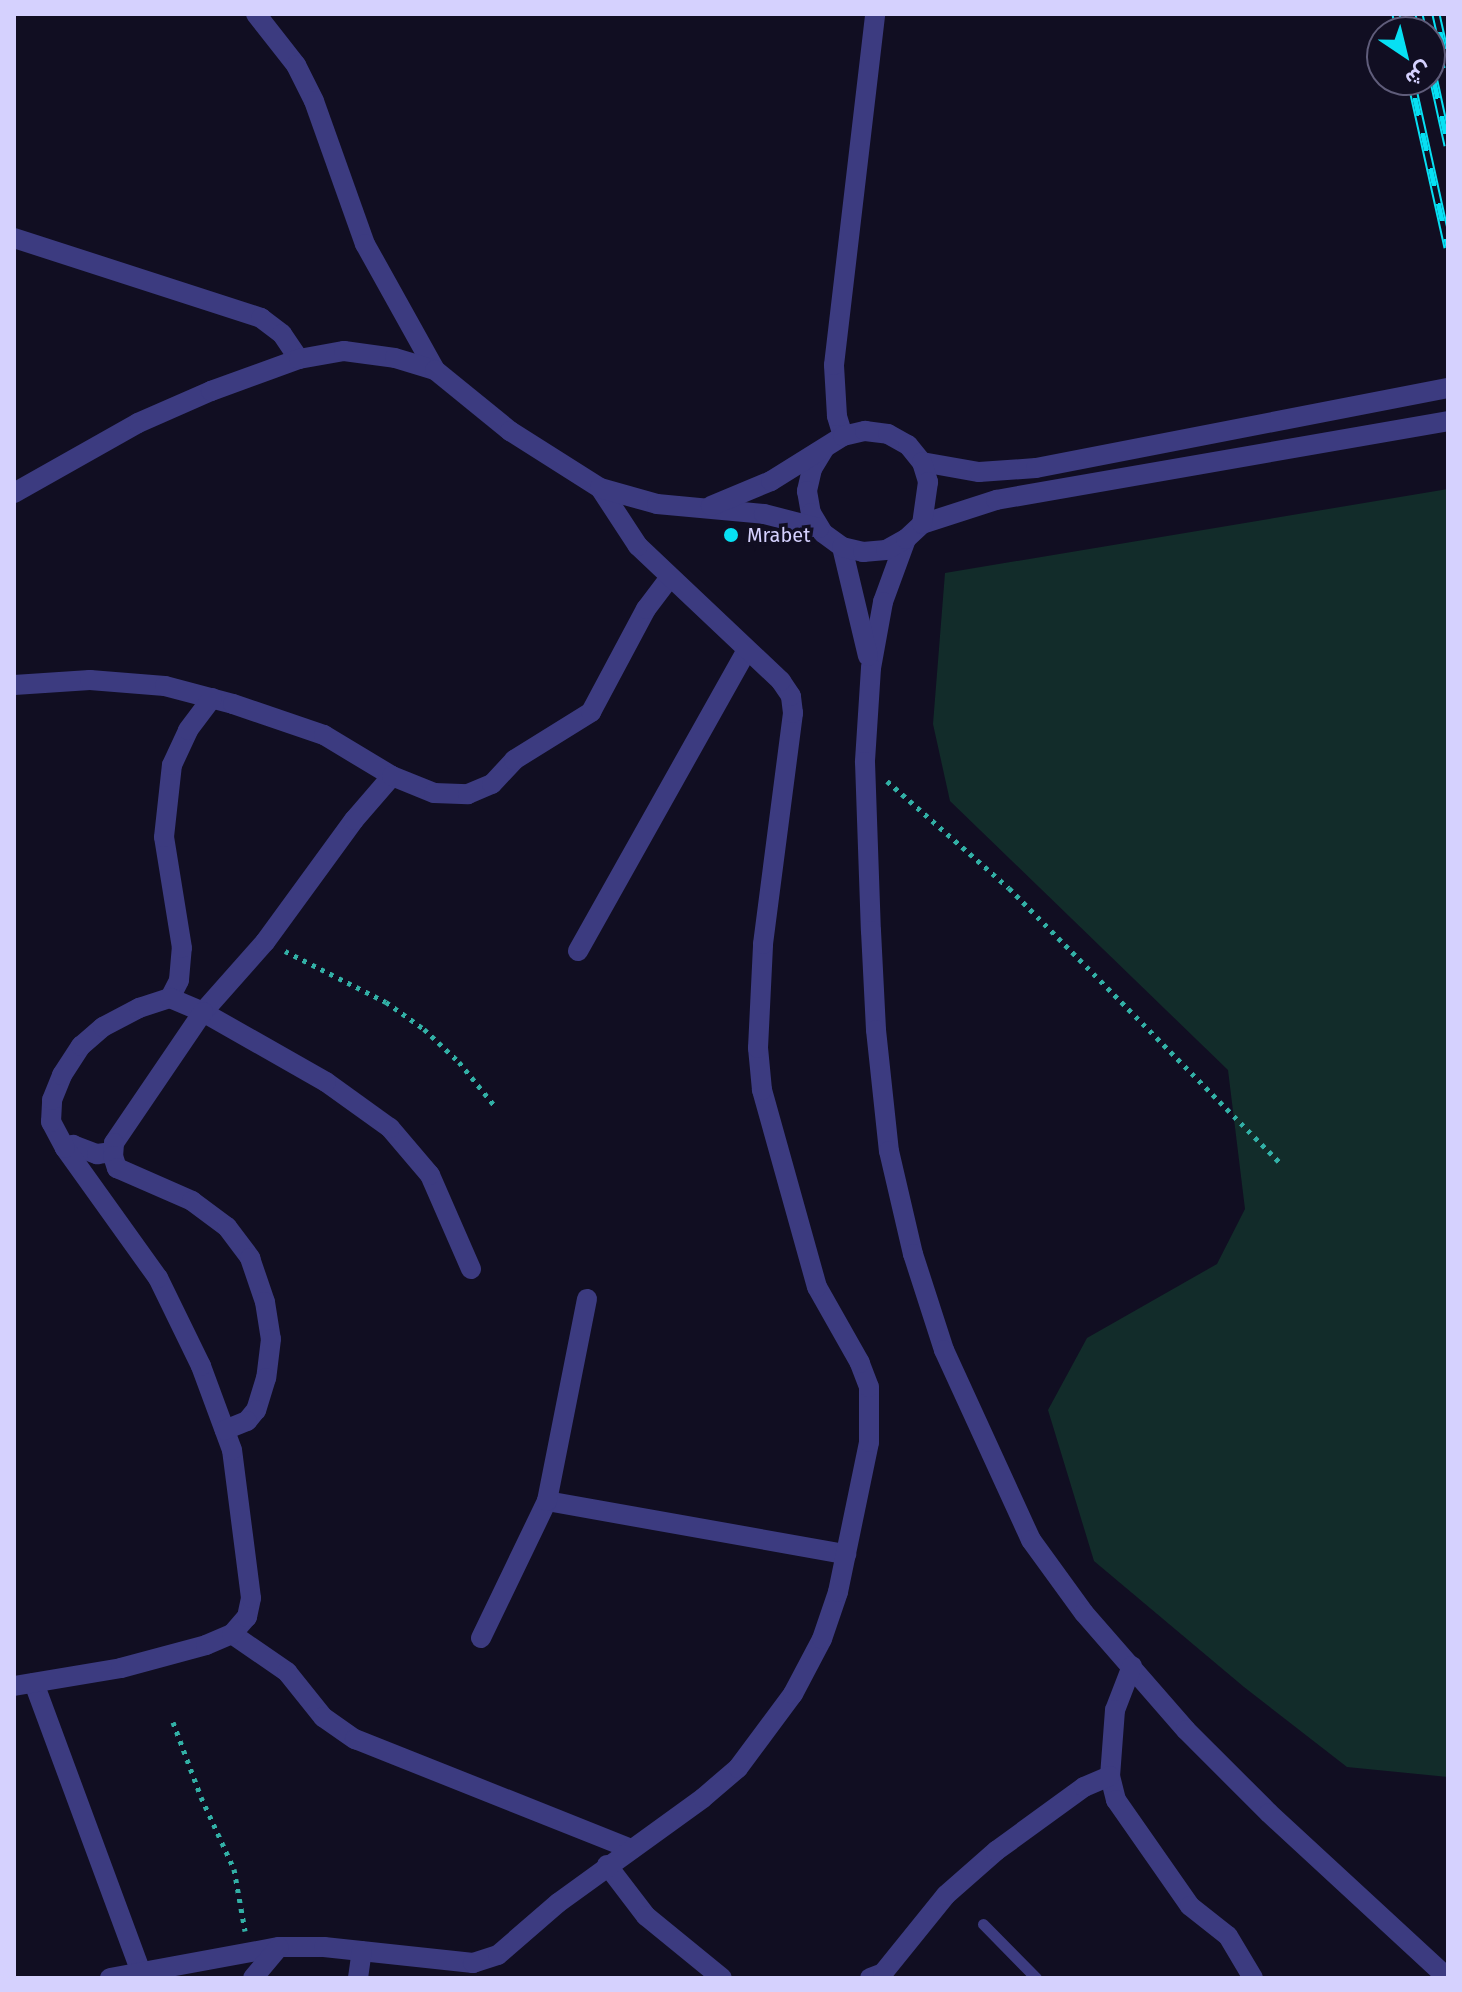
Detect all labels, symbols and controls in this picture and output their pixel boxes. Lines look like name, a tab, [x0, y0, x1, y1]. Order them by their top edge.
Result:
north arrow	[1366, 16, 1446, 96]
text: ش	[1400, 56, 1437, 93]
place label: Mrabet	[747, 523, 810, 547]
marker: Mrabet	[722, 526, 740, 544]

